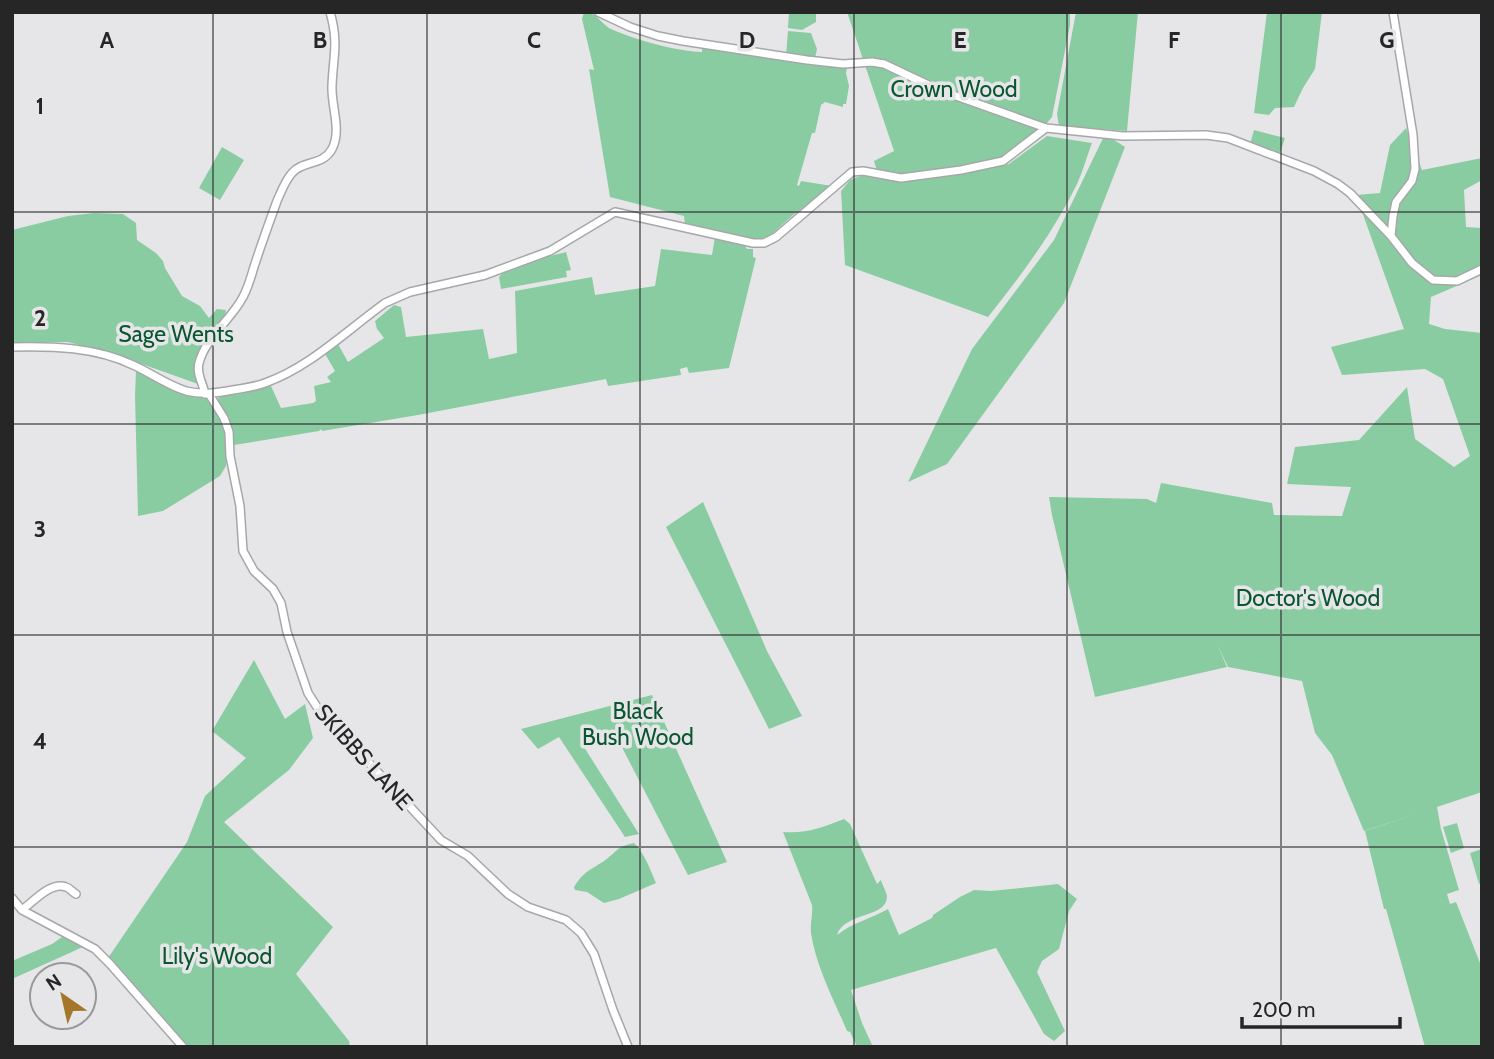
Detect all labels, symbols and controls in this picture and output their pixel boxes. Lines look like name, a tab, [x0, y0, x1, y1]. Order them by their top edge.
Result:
text: A	[100, 26, 115, 54]
text: B	[313, 26, 327, 54]
text: C	[527, 26, 541, 54]
text: D	[739, 26, 755, 54]
text: E	[953, 26, 967, 54]
text: F	[1168, 26, 1180, 54]
text: G	[1379, 26, 1395, 54]
park label: Crown Wood	[890, 75, 1018, 103]
text: 1	[36, 92, 44, 120]
text: 2	[34, 304, 46, 332]
park label: Sage Wents	[118, 320, 234, 348]
text: 3	[34, 515, 46, 543]
park label: Doctor's Wood	[1236, 584, 1380, 612]
park label: Black Bush Wood	[582, 697, 694, 751]
street label: SKIBBS LANE	[309, 698, 419, 816]
text: 4	[33, 727, 47, 755]
park label: Lily's Wood	[162, 942, 272, 970]
north arrow	[28, 961, 98, 1031]
text: N	[42, 969, 66, 996]
scale bar	[1242, 986, 1400, 1030]
text: 200 m	[1252, 997, 1315, 1022]

